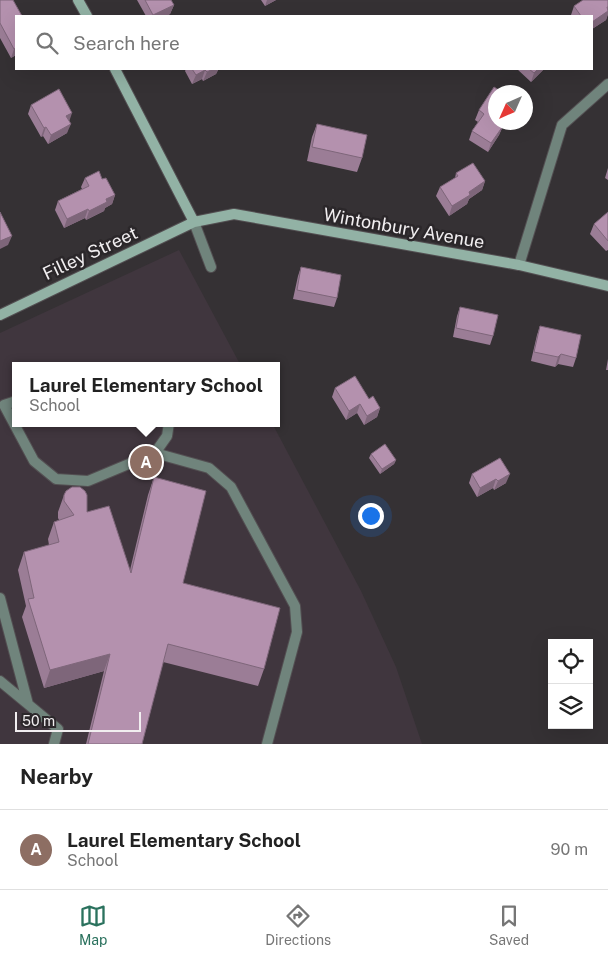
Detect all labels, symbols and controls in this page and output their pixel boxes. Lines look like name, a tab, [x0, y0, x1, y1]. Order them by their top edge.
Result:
search box	[15, 15, 593, 70]
icon: search	[33, 29, 61, 57]
text: Search here	[73, 32, 180, 54]
north arrow	[488, 85, 533, 130]
street label: Wintonbury Avenue	[322, 203, 486, 253]
street label: Filley Street	[39, 222, 141, 284]
popup	[12, 362, 280, 427]
text: Laurel Elementary School	[29, 374, 263, 396]
text: School	[29, 396, 80, 415]
pin: A	[130, 443, 162, 481]
your location	[358, 503, 384, 529]
map controls	[548, 639, 593, 729]
button: locate	[548, 639, 593, 684]
button: layers	[548, 684, 593, 729]
scale bar	[15, 709, 141, 732]
text: 50 m	[22, 713, 55, 729]
text: Nearby	[20, 764, 93, 789]
text: Laurel Elementary School	[67, 829, 301, 851]
text: A	[30, 840, 42, 859]
text: 90 m	[551, 840, 588, 859]
text: School	[67, 851, 118, 870]
tab: Map	[79, 902, 107, 948]
tab: Directions	[265, 902, 331, 948]
tab: Saved	[489, 902, 529, 948]

